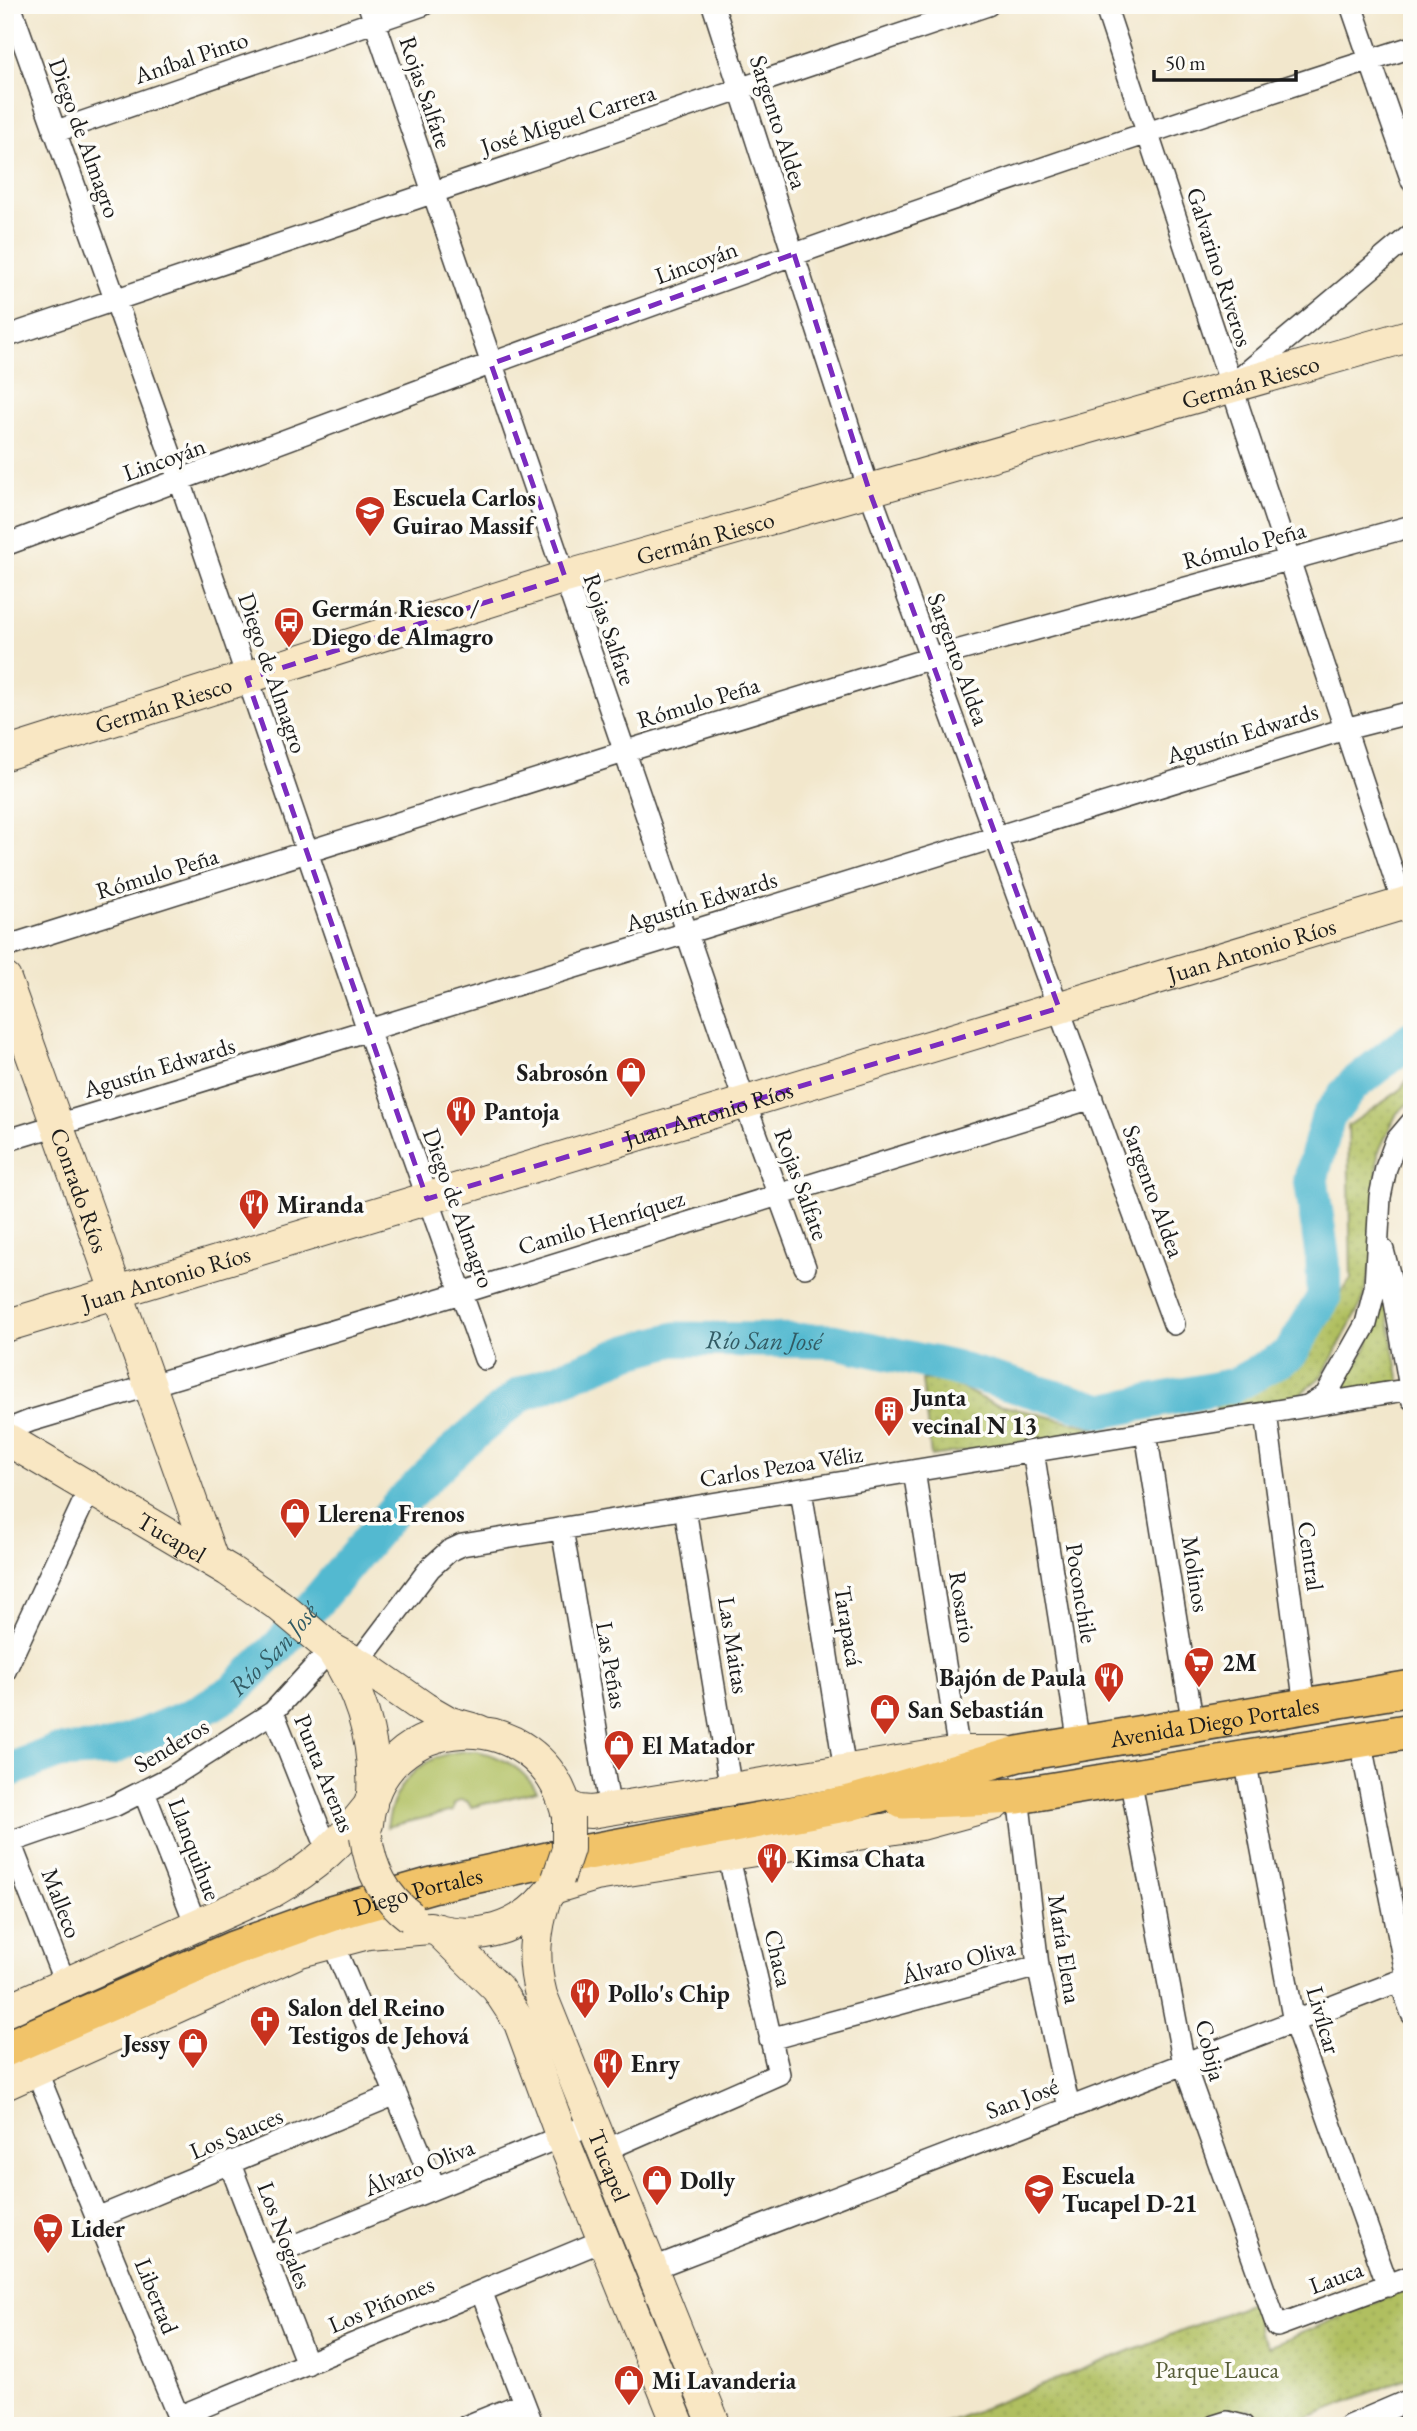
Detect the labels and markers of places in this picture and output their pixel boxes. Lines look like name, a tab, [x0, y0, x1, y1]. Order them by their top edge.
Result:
place label: Escuela Carlos Guirao Massif	[393, 482, 537, 541]
school or university icon: Escuela Carlos Guirao Massif	[353, 494, 387, 538]
place label: Germán Riesco / Diego de Almagro	[312, 593, 493, 653]
bus stop icon: Germán Riesco / Diego de Almagro	[272, 605, 306, 649]
shop icon: Sabrosón	[614, 1055, 648, 1099]
place label: Sabrosón	[517, 1057, 608, 1088]
restaurant icon: Pantoja	[444, 1094, 478, 1138]
place label: Pantoja	[484, 1096, 560, 1128]
restaurant icon: Miranda	[237, 1187, 271, 1231]
place label: Miranda	[277, 1189, 364, 1220]
place label: Junta vecinal N 13	[910, 1382, 1037, 1441]
building icon: Junta vecinal N 13	[872, 1394, 906, 1438]
shop icon: Llerena Frenos	[278, 1496, 312, 1540]
place label: Llerena Frenos	[318, 1498, 465, 1529]
supermarket icon: 2M	[1182, 1645, 1216, 1689]
place label: 2M	[1222, 1647, 1257, 1678]
restaurant icon: Bajón de Paula	[1092, 1660, 1126, 1704]
place label: Bajón de Paula	[939, 1662, 1086, 1694]
shop icon: San Sebastián	[868, 1692, 902, 1736]
place label: San Sebastián	[908, 1694, 1044, 1725]
shop icon: El Matador	[602, 1728, 636, 1772]
place label: El Matador	[642, 1730, 755, 1761]
restaurant icon: Kimsa Chata	[755, 1841, 789, 1885]
place label: Kimsa Chata	[795, 1843, 926, 1874]
restaurant icon: Pollo's Chip	[568, 1976, 602, 2020]
place label: Pollo's Chip	[608, 1978, 730, 2009]
place label: Salon del Reino Testigos de Jehová	[288, 1992, 470, 2052]
church icon: Salon del Reino Testigos de Jehová	[248, 2004, 282, 2048]
shop icon: Jessy	[176, 2026, 210, 2070]
place label: Jessy	[121, 2028, 170, 2060]
restaurant icon: Enry	[591, 2046, 625, 2090]
place label: Enry	[631, 2048, 680, 2080]
place label: Escuela Tucapel D-21	[1062, 2160, 1197, 2219]
shop icon: Dolly	[640, 2163, 674, 2207]
place label: Dolly	[680, 2165, 735, 2197]
school or university icon: Escuela Tucapel D-21	[1022, 2172, 1056, 2216]
supermarket icon: Lider	[31, 2211, 65, 2255]
place label: Lider	[71, 2213, 125, 2244]
shop icon: Mi Lavanderia	[612, 2363, 646, 2407]
place label: Mi Lavanderia	[652, 2365, 797, 2396]

